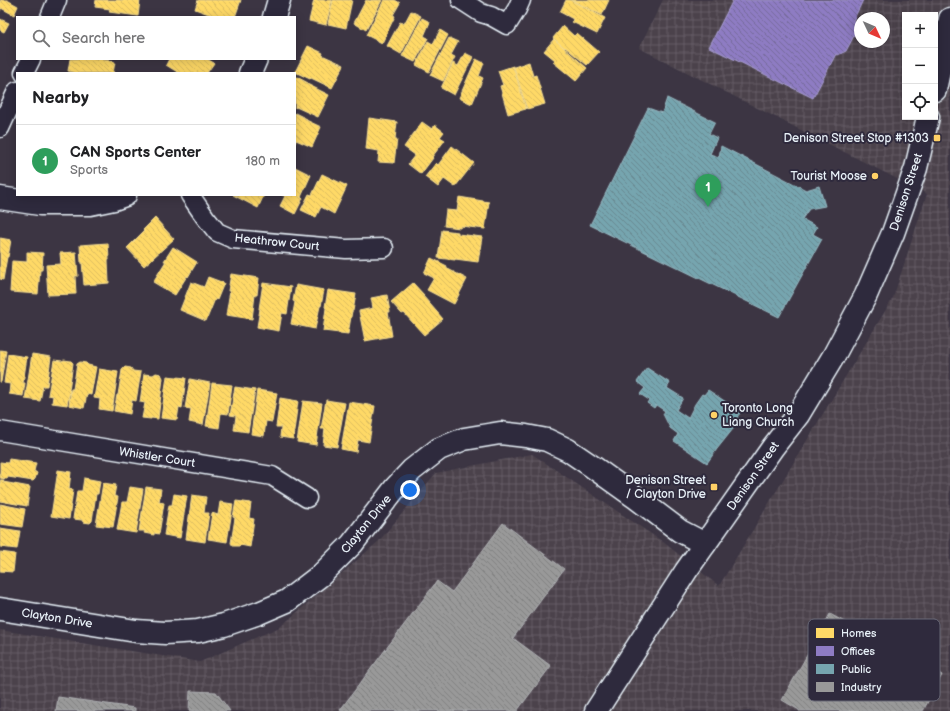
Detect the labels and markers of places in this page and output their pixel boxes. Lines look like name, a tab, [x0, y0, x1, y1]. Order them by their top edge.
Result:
place label: Denison Street Stop #1303	[783, 131, 929, 146]
marker: Denison Street Stop #1303	[932, 133, 942, 143]
place label: Tourist Moose	[791, 169, 867, 184]
marker: Tourist Moose	[870, 171, 880, 181]
pin: 1	[695, 174, 721, 207]
place label: Toronto Long Liang Church	[722, 401, 795, 430]
marker: Toronto Long Liang Church	[709, 410, 719, 420]
place label: Denison Street / Clayton Drive	[625, 473, 706, 502]
marker: Denison Street / Clayton Drive	[709, 482, 719, 492]

